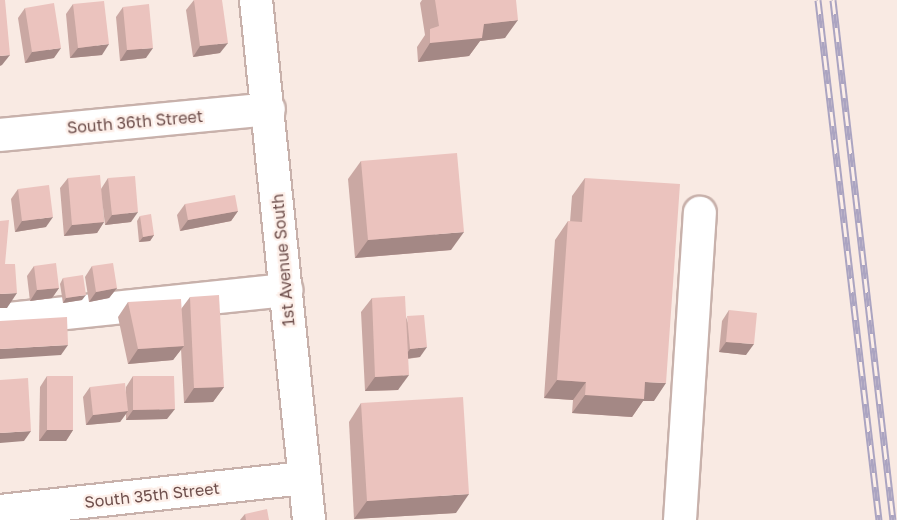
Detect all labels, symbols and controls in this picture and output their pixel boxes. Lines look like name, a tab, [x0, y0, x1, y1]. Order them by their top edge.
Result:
street label: South 36th Street	[66, 106, 204, 138]
street label: 1st Avenue South	[268, 193, 298, 327]
street label: South 35th Street	[83, 478, 221, 512]

